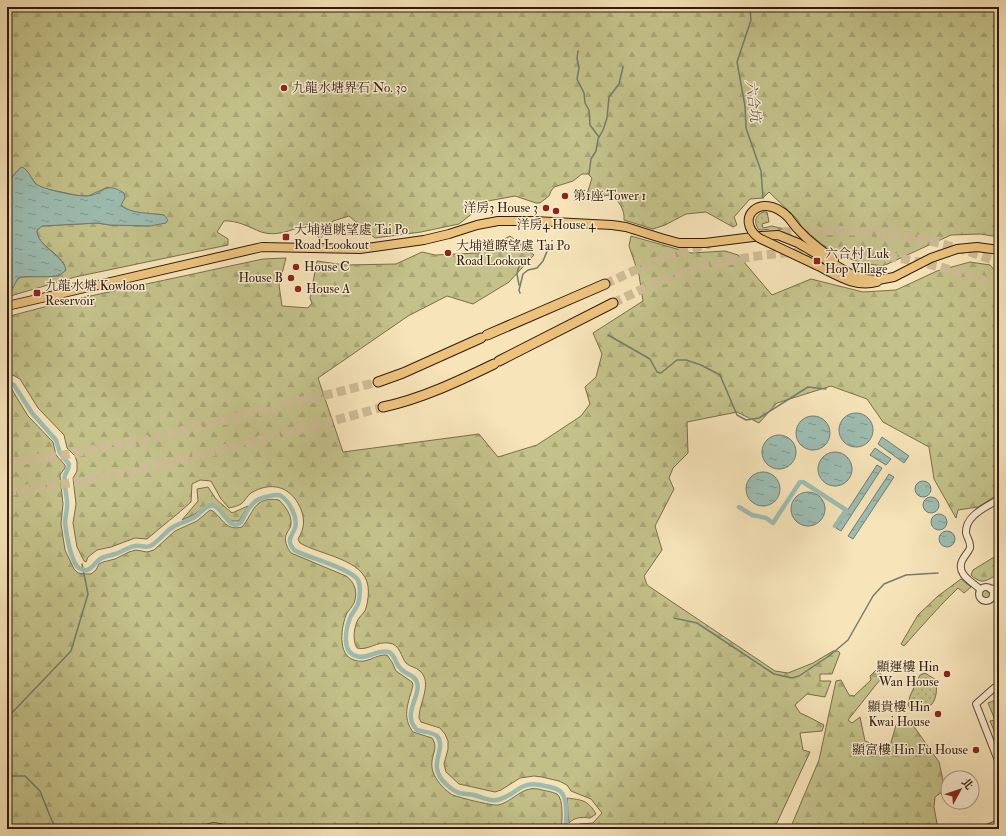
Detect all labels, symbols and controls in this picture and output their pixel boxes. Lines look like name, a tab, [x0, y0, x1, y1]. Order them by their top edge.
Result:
water label: 六合坑	[742, 79, 764, 125]
place label: 九龍水塘界石 No. 30	[292, 80, 407, 96]
marker: 九龍水塘界石 No. 30	[279, 83, 289, 93]
place label: 第1座 Tower 1	[573, 188, 646, 204]
marker: 第1座 Tower 1	[560, 191, 570, 201]
place label: 洋房3 House 3	[463, 200, 538, 216]
marker: 洋房3 House 3	[541, 203, 551, 213]
marker: 洋房4 House 4	[551, 206, 561, 216]
place label: 洋房4 House 4	[517, 217, 596, 233]
place label: 大埔道眺望處 Tai Po Road Lookout	[294, 222, 408, 253]
marker: 大埔道眺望處 Tai Po Road Lookout	[281, 232, 291, 242]
place label: 大埔道瞭望處 Tai Po Road Lookout	[456, 238, 570, 269]
place label: 六合村 Luk Hop Village	[825, 246, 890, 278]
marker: 大埔道瞭望處 Tai Po Road Lookout	[443, 248, 453, 258]
marker: 六合村 Luk Hop Village	[812, 256, 822, 266]
place label: House C	[304, 259, 350, 275]
marker: House C	[291, 262, 301, 272]
place label: House B	[238, 270, 283, 286]
marker: House B	[286, 273, 296, 283]
place label: 九龍水塘 Kowloon Reservoir	[45, 278, 146, 309]
place label: House A	[306, 281, 351, 297]
marker: House A	[293, 284, 303, 294]
marker: 九龍水塘 Kowloon Reservoir	[32, 288, 42, 298]
place label: 顯運樓 Hin Wan House	[876, 659, 940, 690]
marker: 顯運樓 Hin Wan House	[942, 669, 952, 679]
place label: 顯貴樓 Hin Kwai House	[867, 699, 931, 730]
marker: 顯貴樓 Hin Kwai House	[933, 709, 943, 719]
place label: 顯富樓 Hin Fu House	[852, 742, 969, 758]
marker: 顯富樓 Hin Fu House	[971, 745, 981, 755]
north arrow	[940, 770, 980, 810]
text: 北	[959, 776, 976, 792]

